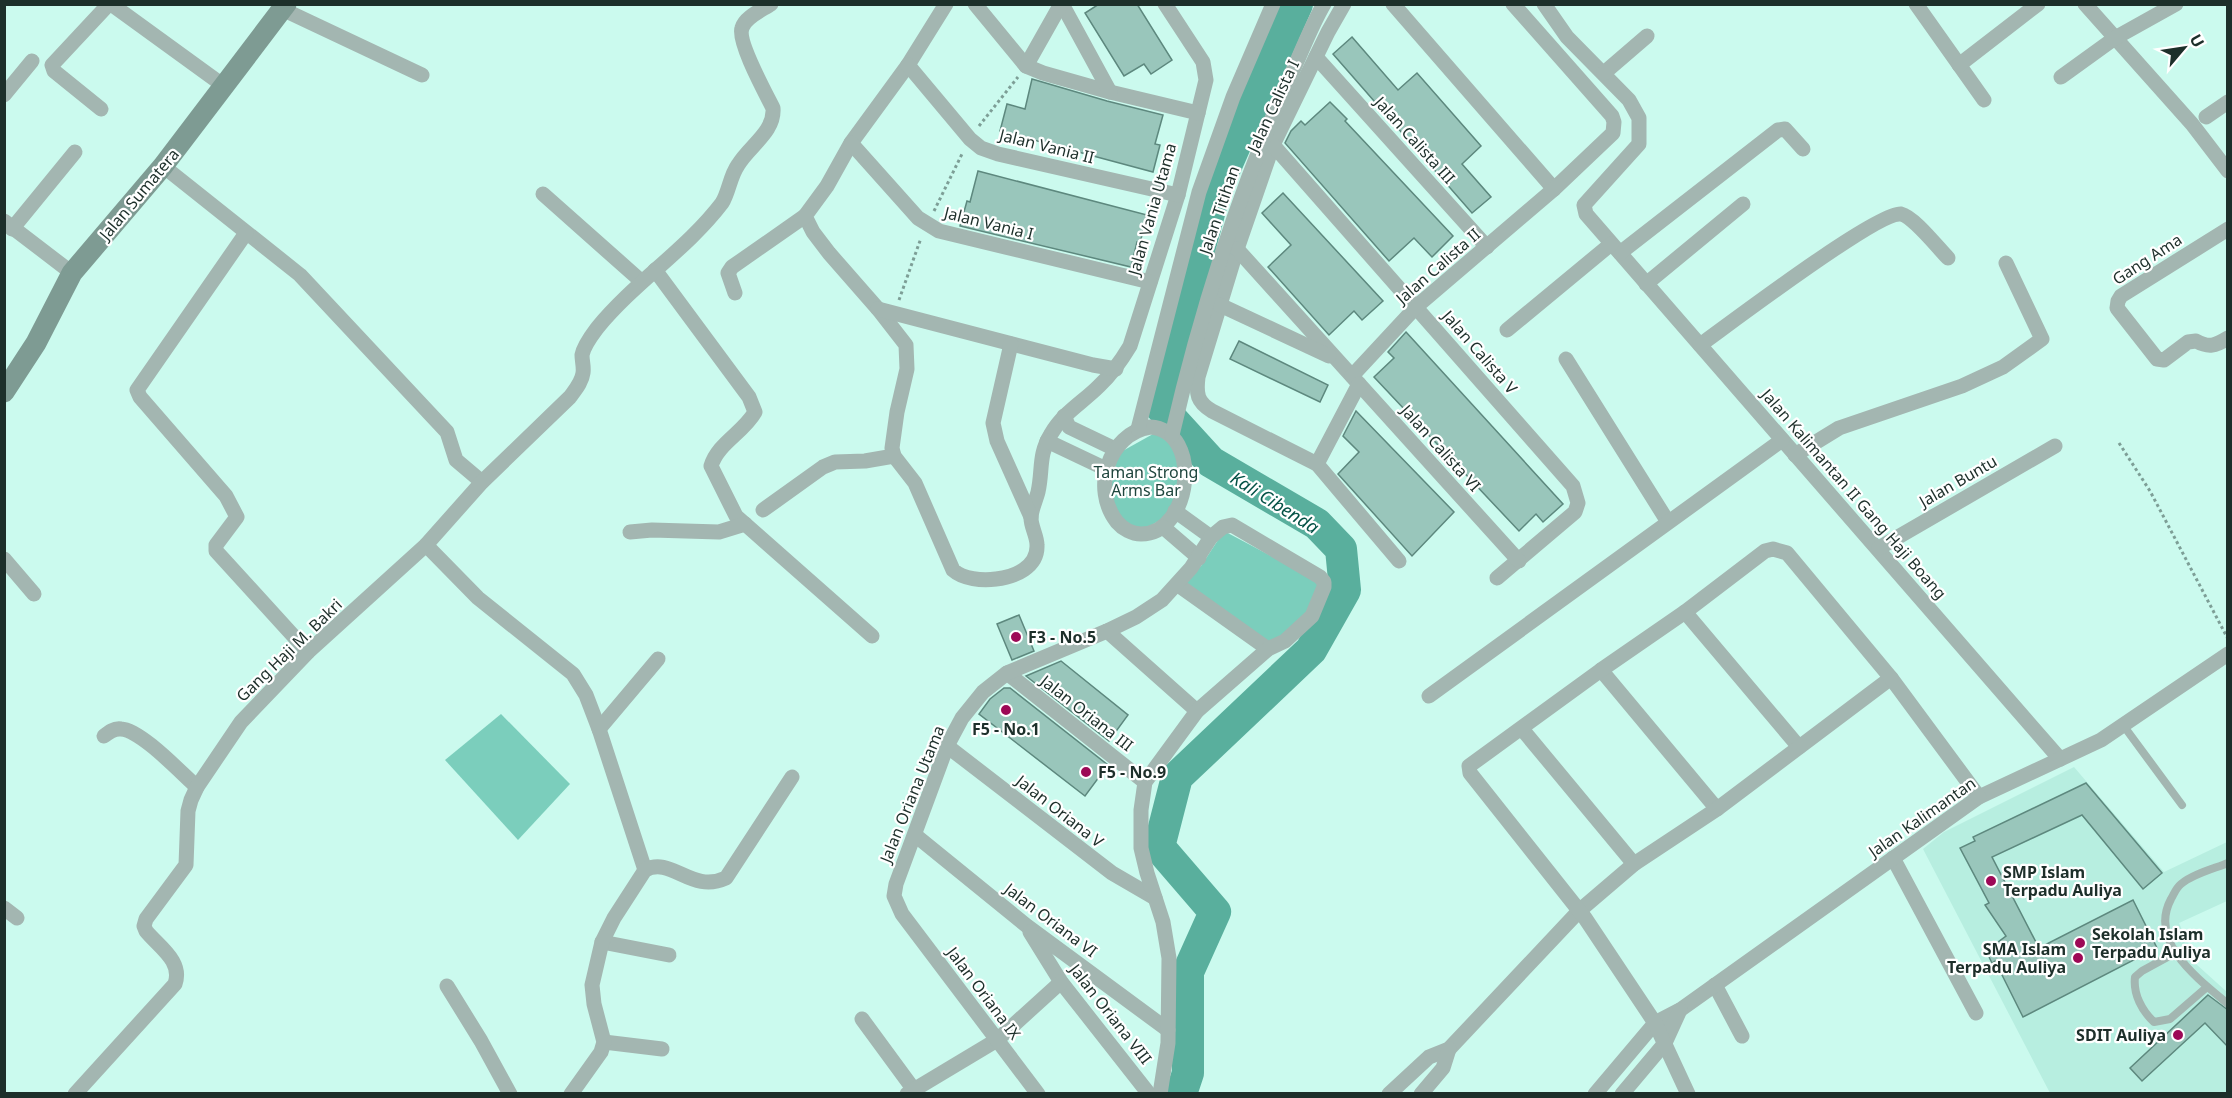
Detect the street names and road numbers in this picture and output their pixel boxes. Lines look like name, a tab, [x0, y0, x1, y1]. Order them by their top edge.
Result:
street label: Jalan Calista I	[1241, 56, 1304, 158]
street label: Jalan Calista III	[1368, 90, 1460, 188]
street label: Jalan Vania II	[995, 123, 1097, 168]
street label: Jalan Vania Utama	[1122, 140, 1181, 279]
street label: Jalan Sumatera	[93, 144, 184, 246]
street label: Jalan Titihan	[1193, 163, 1244, 259]
street label: Jalan Vania I	[940, 201, 1036, 245]
street label: Jalan Calista II	[1390, 223, 1485, 310]
street label: Gang Ama	[2108, 228, 2186, 290]
street label: Jalan Calista V	[1436, 304, 1523, 399]
street label: Jalan Kalimantan II Gang Haji Boang	[1755, 383, 1951, 604]
street label: Jalan Calista VI	[1395, 398, 1486, 496]
street label: Jalan Buntu	[1913, 450, 2001, 513]
street label: Gang Haji M. Bakri	[231, 594, 347, 706]
street label: Jalan Oriana III	[1035, 669, 1138, 756]
street label: Jalan Oriana Utama	[874, 722, 950, 868]
street label: Jalan Oriana V	[1010, 769, 1109, 852]
street label: Jalan Kalimantan	[1862, 772, 1980, 863]
street label: Jalan Oriana VI	[999, 877, 1102, 962]
street label: Jalan Oriana IX	[941, 941, 1026, 1044]
street label: Jalan Oriana VIII	[1064, 958, 1157, 1069]

